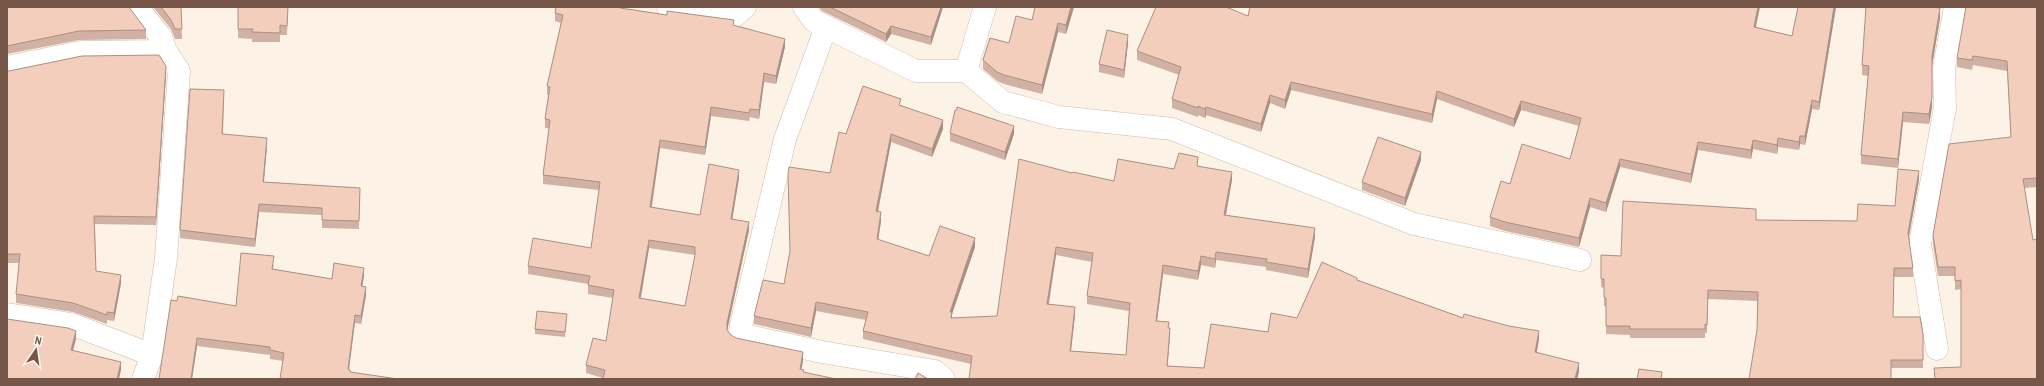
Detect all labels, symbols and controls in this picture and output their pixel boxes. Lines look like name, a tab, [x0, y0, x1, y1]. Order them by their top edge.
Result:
north arrow	[16, 330, 56, 370]
text: N	[34, 333, 43, 348]

